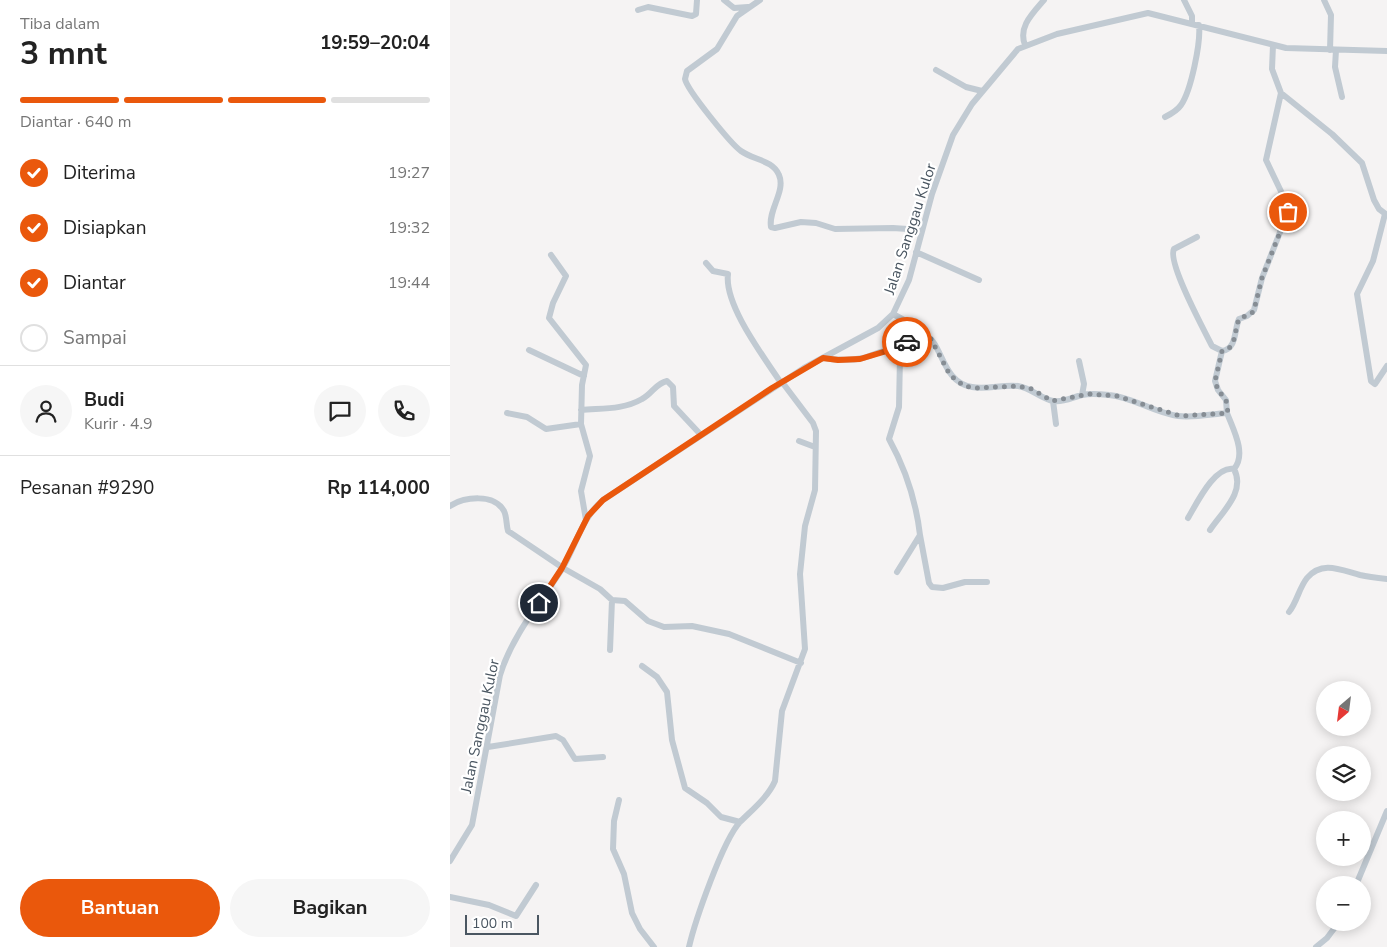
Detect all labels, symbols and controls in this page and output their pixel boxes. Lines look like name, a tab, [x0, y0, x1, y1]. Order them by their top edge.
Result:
text: Tiba dalam	[20, 13, 100, 35]
text: 19:59–20:04	[320, 30, 430, 56]
text: 3 mnt	[20, 32, 107, 75]
text: Diantar · 640 m	[20, 111, 131, 133]
icon: check	[20, 159, 48, 187]
text: Diterima	[63, 160, 136, 186]
street label: Jalan Sanggau Kulor	[879, 160, 941, 298]
text: 19:27	[388, 162, 430, 184]
pin	[1267, 191, 1309, 233]
icon: bag	[1274, 198, 1302, 226]
icon: check	[20, 214, 48, 242]
text: Disiapkan	[63, 215, 146, 241]
text: 19:32	[388, 217, 430, 239]
icon: check	[20, 269, 48, 297]
text: Diantar	[63, 270, 126, 296]
text: 19:44	[388, 272, 430, 294]
courier	[882, 317, 932, 367]
text: Sampai	[63, 325, 127, 351]
icon: car	[893, 328, 921, 356]
button: person	[20, 385, 72, 437]
button: chat	[314, 385, 366, 437]
button: phone	[378, 385, 430, 437]
text: Budi	[84, 387, 124, 413]
text: Kurir · 4.9	[84, 413, 153, 435]
text: Pesanan #9290	[20, 475, 154, 501]
text: Rp 114,000	[327, 475, 430, 501]
pin	[518, 582, 560, 624]
icon: home	[525, 589, 553, 617]
street label: Jalan Sanggau Kulor	[456, 656, 504, 796]
north arrow	[1316, 681, 1371, 736]
map controls	[1316, 681, 1371, 931]
button: layers	[1316, 746, 1371, 801]
button: +	[1316, 811, 1371, 866]
button: −	[1316, 876, 1371, 931]
button: Bantuan	[20, 879, 220, 937]
button: Bagikan	[230, 879, 430, 937]
scale bar	[465, 912, 539, 935]
text: 100 m	[472, 914, 513, 933]

